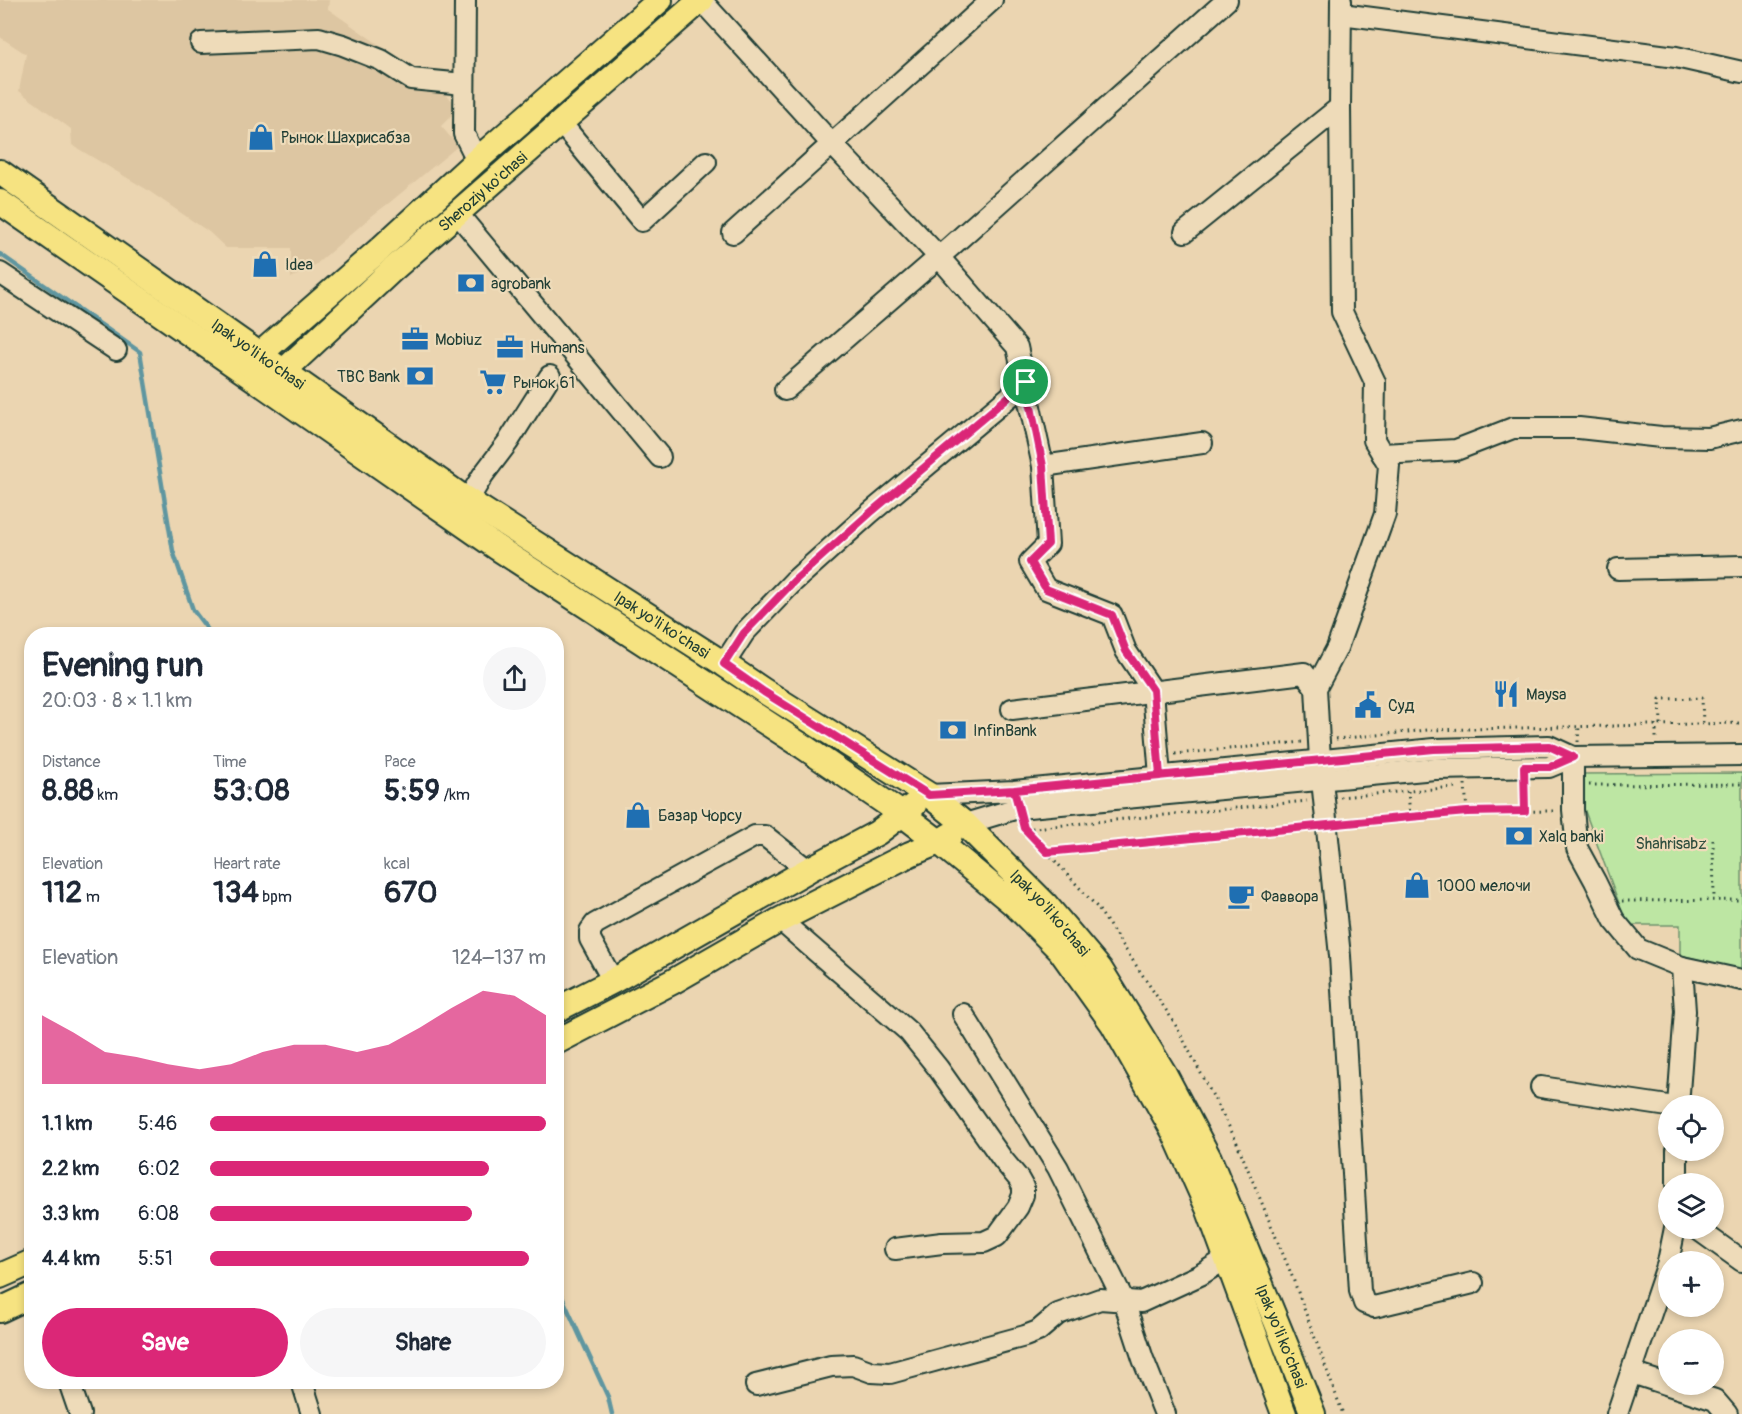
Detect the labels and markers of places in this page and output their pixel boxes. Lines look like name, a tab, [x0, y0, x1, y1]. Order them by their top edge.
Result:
shop icon: Рынок Шахрисабза	[246, 122, 276, 152]
place label: Рынок Шахрисабза	[281, 128, 410, 148]
shop icon: Idea	[250, 249, 280, 279]
place label: Idea	[285, 255, 313, 275]
bank icon: agrobank	[456, 268, 486, 298]
place label: agrobank	[491, 274, 551, 294]
office icon: Mobiuz	[400, 324, 430, 354]
place label: Mobiuz	[435, 330, 482, 350]
office icon: Humans	[495, 332, 525, 362]
place label: Humans	[530, 338, 585, 358]
pin	[1000, 356, 1051, 407]
bank icon: TBC Bank	[405, 361, 435, 391]
place label: TBC Bank	[337, 367, 400, 387]
supermarket icon: Рынок 61	[478, 367, 508, 397]
place label: Рынок 61	[513, 373, 575, 393]
restaurant icon: Maysa	[1491, 679, 1521, 709]
place label: Maysa	[1526, 685, 1566, 705]
public building icon: Суд	[1353, 690, 1383, 720]
place label: Суд	[1388, 696, 1415, 716]
bank icon: InfinBank	[938, 715, 968, 745]
place label: InfinBank	[973, 721, 1037, 741]
shop icon: Базар Чорсу	[623, 800, 653, 830]
place label: Базар Чорсу	[658, 806, 742, 826]
bank icon: Xalq banki	[1504, 821, 1534, 851]
place label: Xalq banki	[1539, 827, 1604, 847]
shop icon: 1000 мелочи	[1402, 870, 1432, 900]
place label: 1000 мелочи	[1437, 876, 1530, 896]
cafe icon: Фаввора	[1226, 881, 1256, 911]
place label: Фаввора	[1261, 887, 1319, 907]

